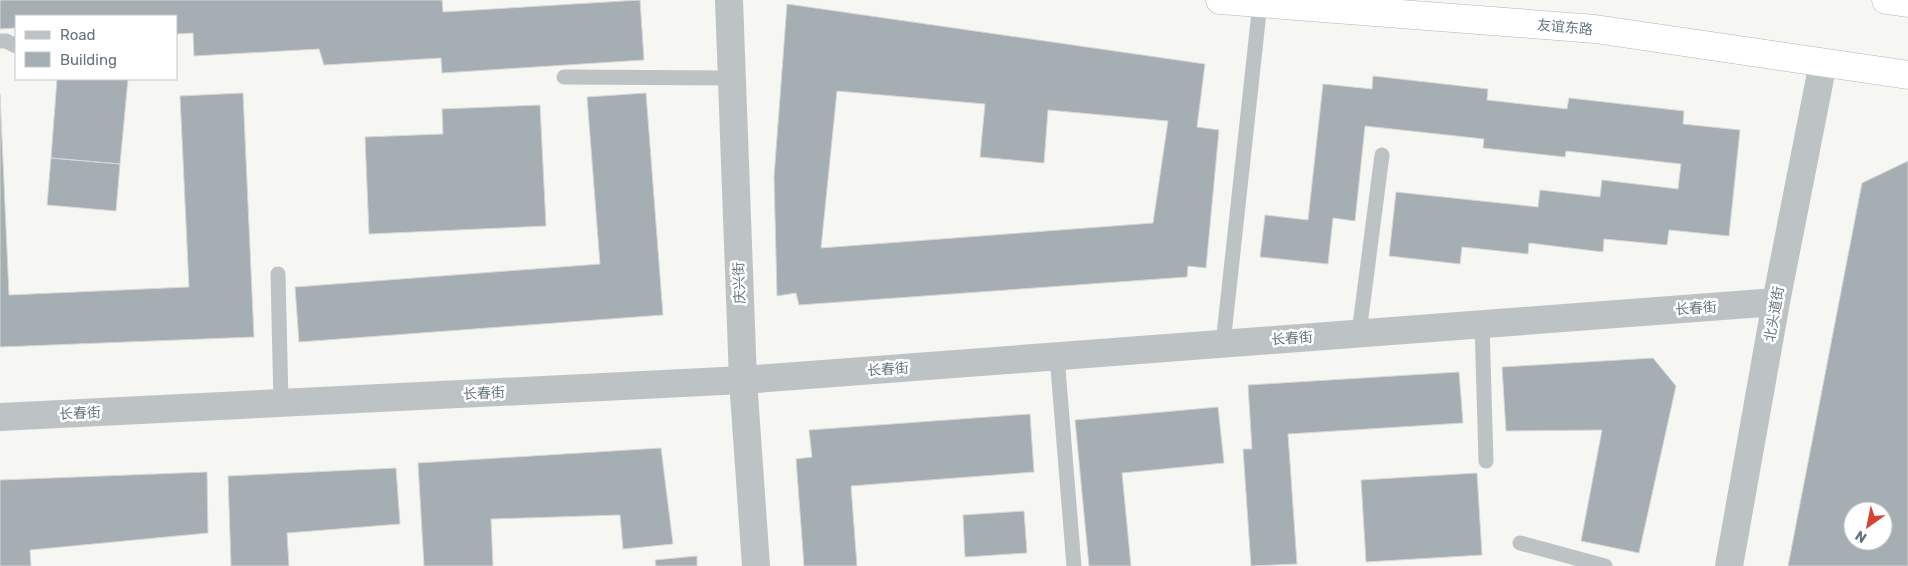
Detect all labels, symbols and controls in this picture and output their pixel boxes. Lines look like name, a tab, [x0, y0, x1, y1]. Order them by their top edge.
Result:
legend	[15, 15, 178, 80]
street label: 友谊东路	[1536, 17, 1594, 38]
text: Road	[60, 26, 96, 44]
text: Building	[60, 51, 117, 69]
street label: 庆兴街	[730, 262, 749, 304]
street label: 北头道街	[1761, 285, 1788, 343]
street label: 长春街	[1674, 299, 1718, 318]
street label: 长春街	[1270, 329, 1314, 348]
street label: 长春街	[866, 360, 910, 379]
street label: 长春街	[463, 384, 505, 403]
street label: 长春街	[59, 404, 101, 423]
north arrow	[1843, 501, 1893, 551]
text: N	[1852, 527, 1870, 546]

